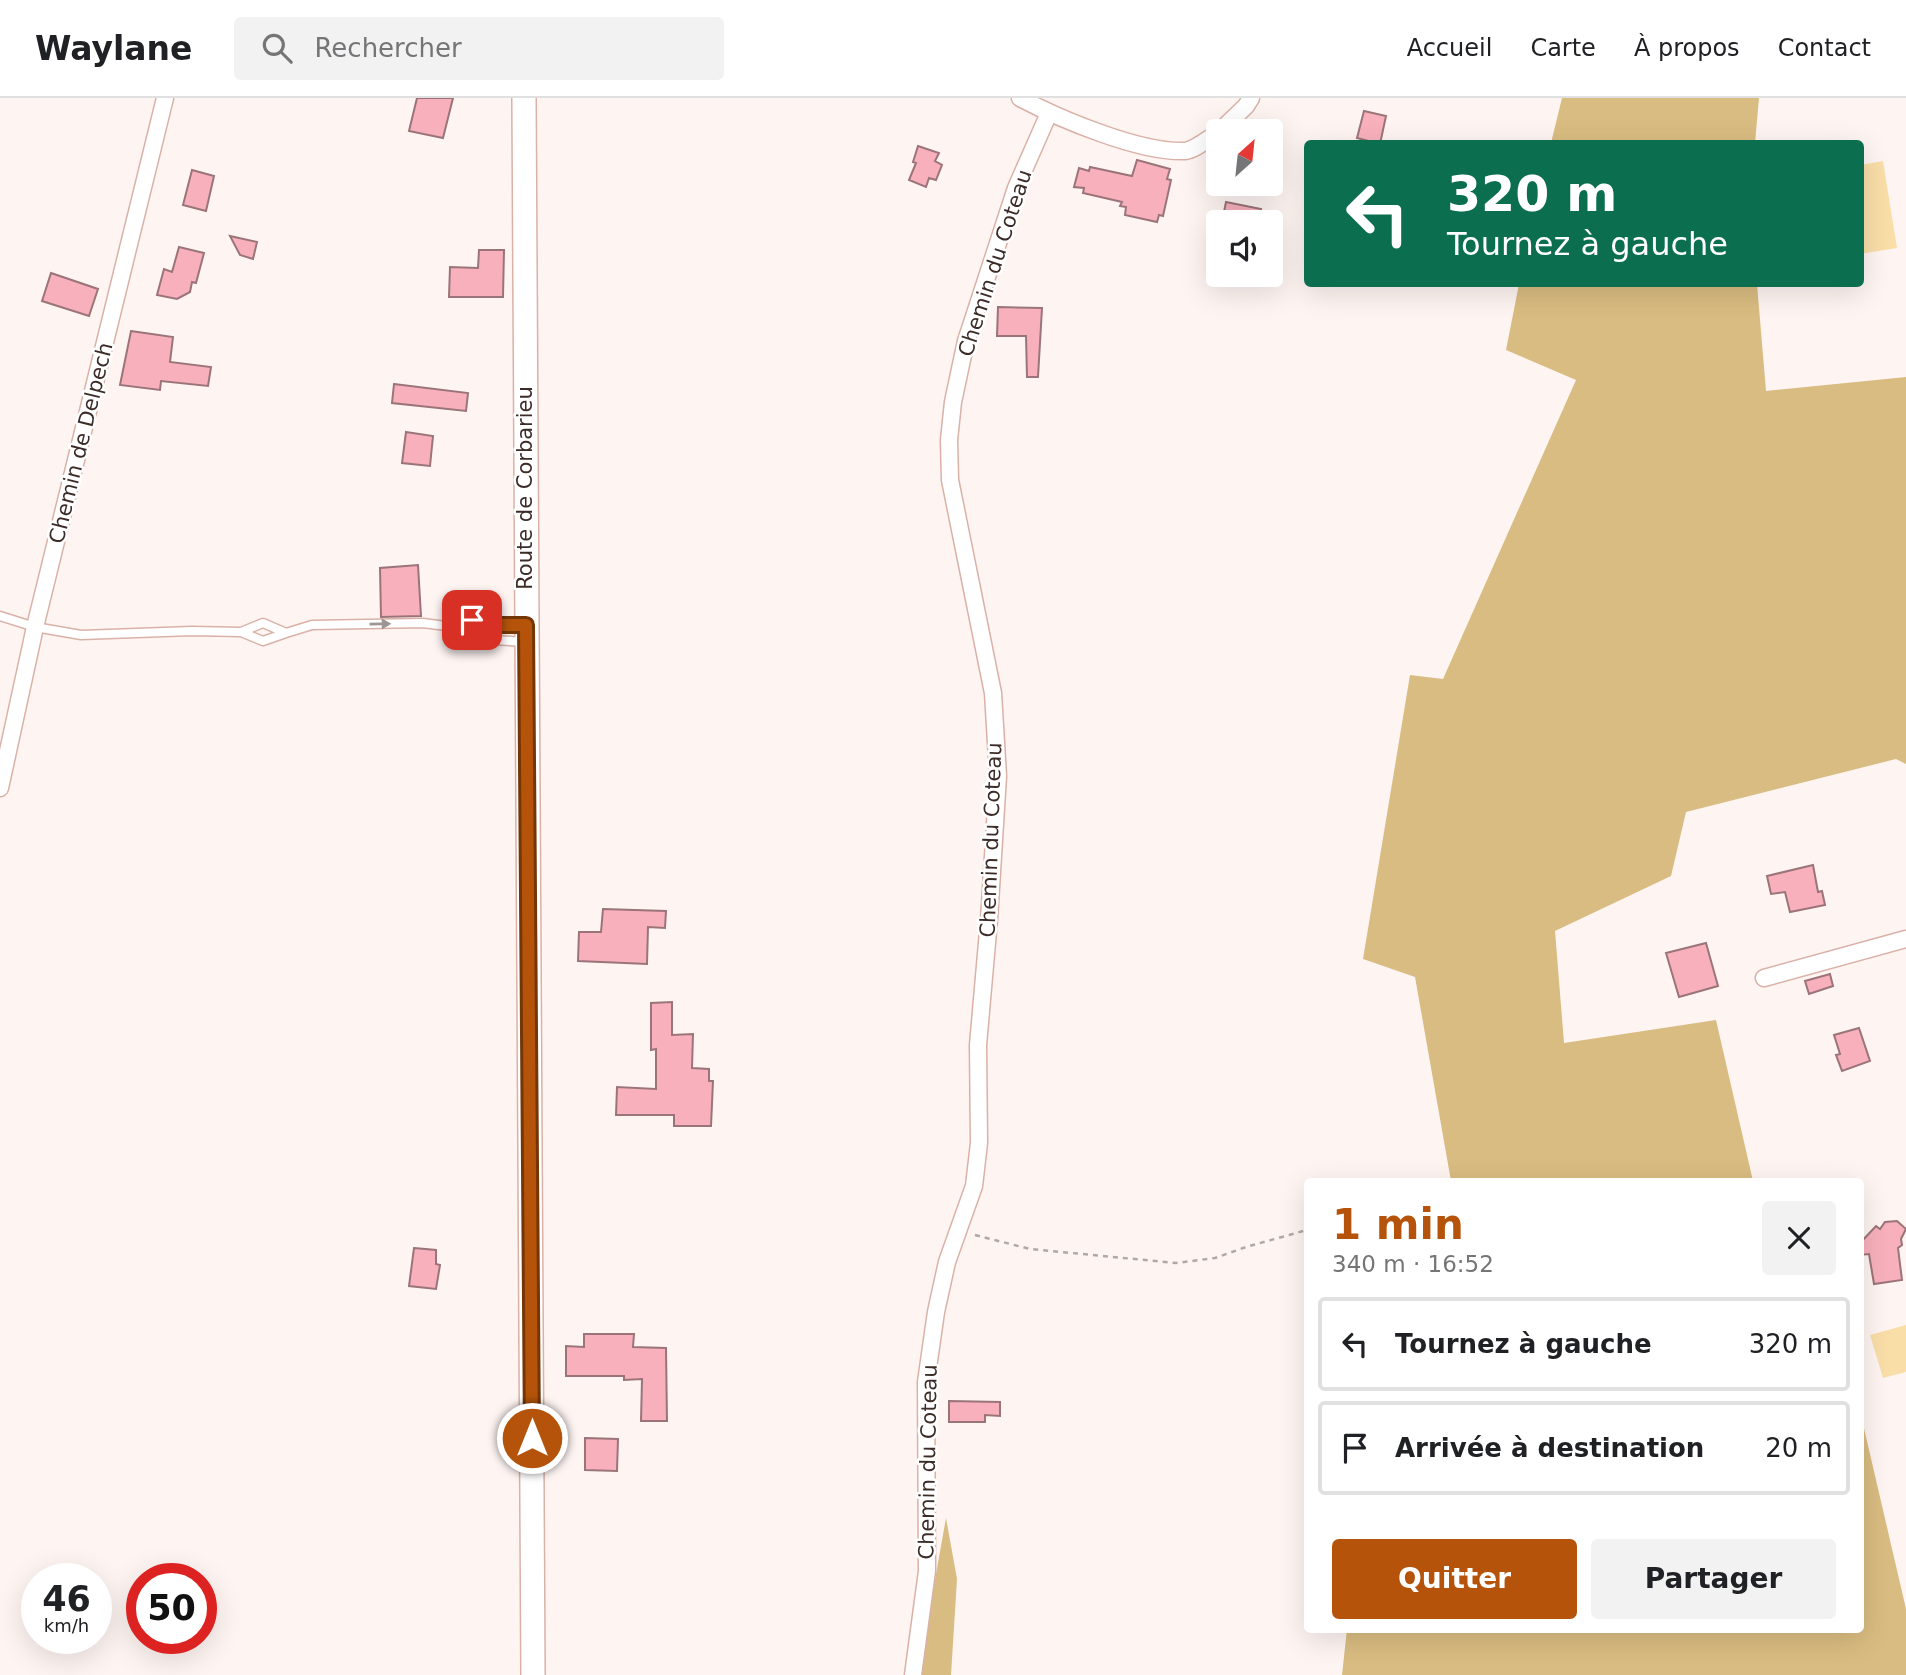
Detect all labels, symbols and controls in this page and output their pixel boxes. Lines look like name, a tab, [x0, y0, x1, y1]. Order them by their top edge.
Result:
search box	[234, 17, 724, 80]
text: Waylane	[35, 29, 192, 68]
icon: search	[258, 29, 296, 67]
text: Rechercher	[314, 33, 462, 63]
text: Accueil	[1407, 34, 1492, 62]
text: Carte	[1530, 34, 1596, 62]
text: À propos	[1634, 34, 1740, 62]
text: Contact	[1778, 34, 1871, 62]
north arrow	[1206, 119, 1283, 196]
map controls	[1206, 119, 1283, 287]
street label: Chemin du Coteau	[953, 166, 1037, 360]
text: 320 m	[1447, 166, 1617, 223]
icon: left	[1332, 168, 1423, 259]
button: sound	[1206, 210, 1283, 287]
text: Tournez à gauche	[1447, 225, 1728, 263]
street label: Chemin de Delpech	[44, 340, 118, 546]
street label: Route de Corbarieu	[513, 386, 537, 590]
pin	[442, 590, 502, 650]
icon: arrive	[453, 601, 491, 639]
one-way arrow	[370, 618, 392, 630]
street label: Chemin du Coteau	[976, 742, 1006, 938]
text: 1 min	[1332, 1200, 1464, 1249]
button: close	[1762, 1201, 1836, 1275]
text: 340 m · 16:52	[1332, 1251, 1494, 1277]
icon: left	[1336, 1325, 1374, 1363]
text: Tournez à gauche	[1395, 1329, 1652, 1359]
text: 320 m	[1749, 1329, 1832, 1359]
street label: Chemin du Coteau	[914, 1364, 942, 1560]
position arrow	[495, 1401, 569, 1475]
icon: arrive	[1336, 1429, 1374, 1467]
text: Arrivée à destination	[1395, 1433, 1704, 1463]
text: 20 m	[1765, 1433, 1832, 1463]
button: Quitter	[1332, 1539, 1577, 1619]
button: Partager	[1591, 1539, 1836, 1619]
speed limit sign: 50	[126, 1563, 217, 1654]
text: 46	[42, 1579, 91, 1619]
text: km/h	[44, 1615, 89, 1636]

